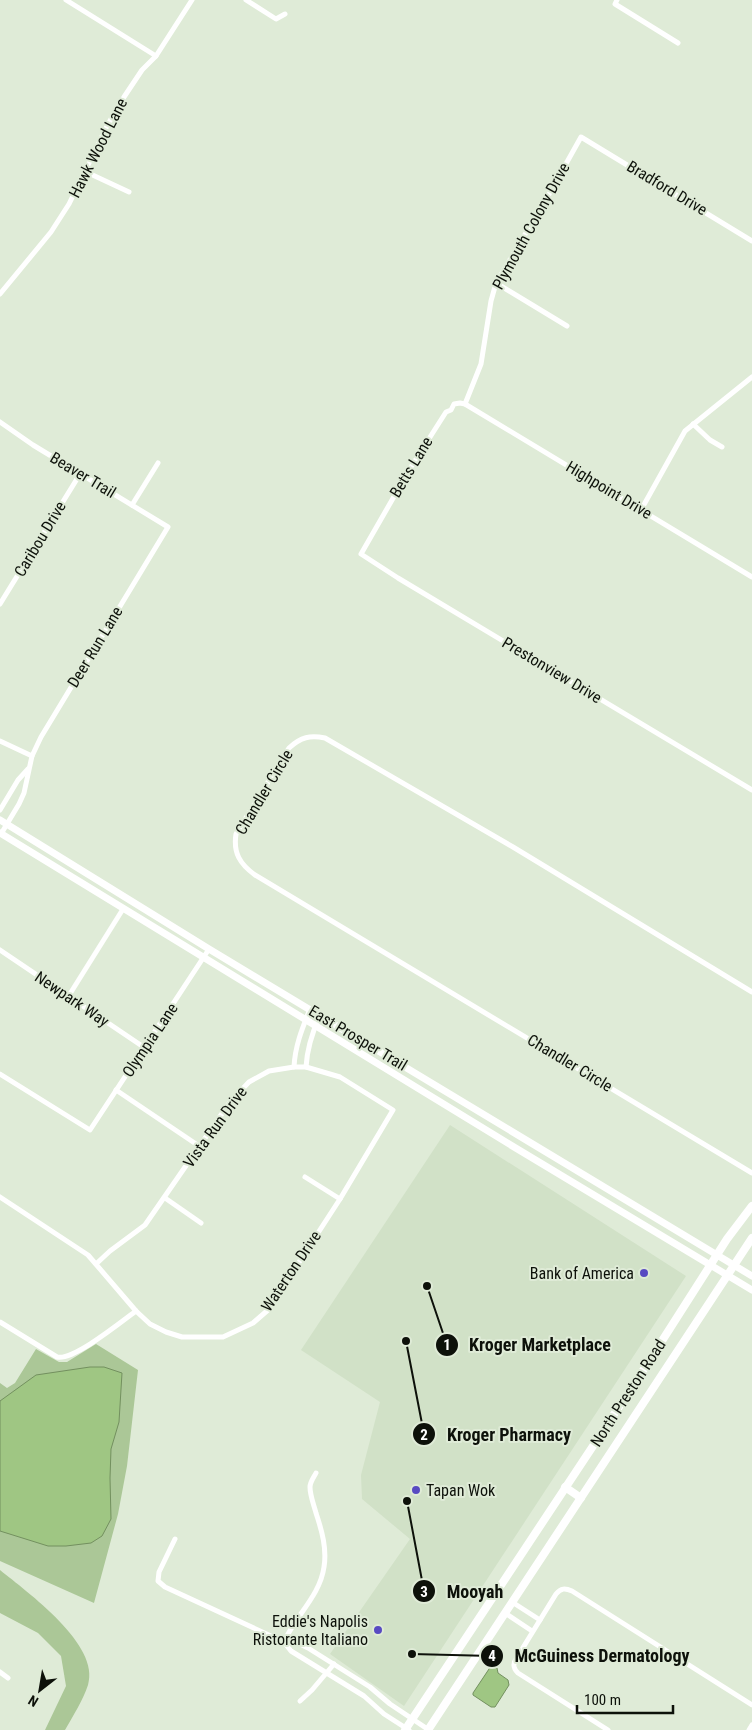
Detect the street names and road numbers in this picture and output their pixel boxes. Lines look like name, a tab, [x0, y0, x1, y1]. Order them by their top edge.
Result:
street label: Hawk Wood Lane	[65, 95, 131, 201]
street label: Bradford Drive	[623, 157, 711, 219]
street label: Plymouth Colony Drive	[488, 159, 574, 293]
street label: Betts Lane	[386, 433, 436, 501]
street label: Beaver Trail	[47, 448, 119, 502]
street label: Highpoint Drive	[563, 457, 655, 523]
street label: Caribou Drive	[10, 498, 70, 580]
street label: Deer Run Lane	[63, 603, 127, 691]
street label: Prestonview Drive	[499, 633, 605, 707]
street label: Chandler Circle	[231, 746, 297, 838]
street label: Newpark Way	[31, 967, 113, 1031]
street label: Olympia Lane	[118, 999, 182, 1081]
street label: East Prosper Trail	[305, 1001, 411, 1075]
street label: Chandler Circle	[524, 1030, 616, 1096]
street label: Vista Run Drive	[179, 1083, 251, 1171]
street label: Waterton Drive	[257, 1227, 325, 1315]
street label: North Preston Road	[586, 1336, 670, 1450]

